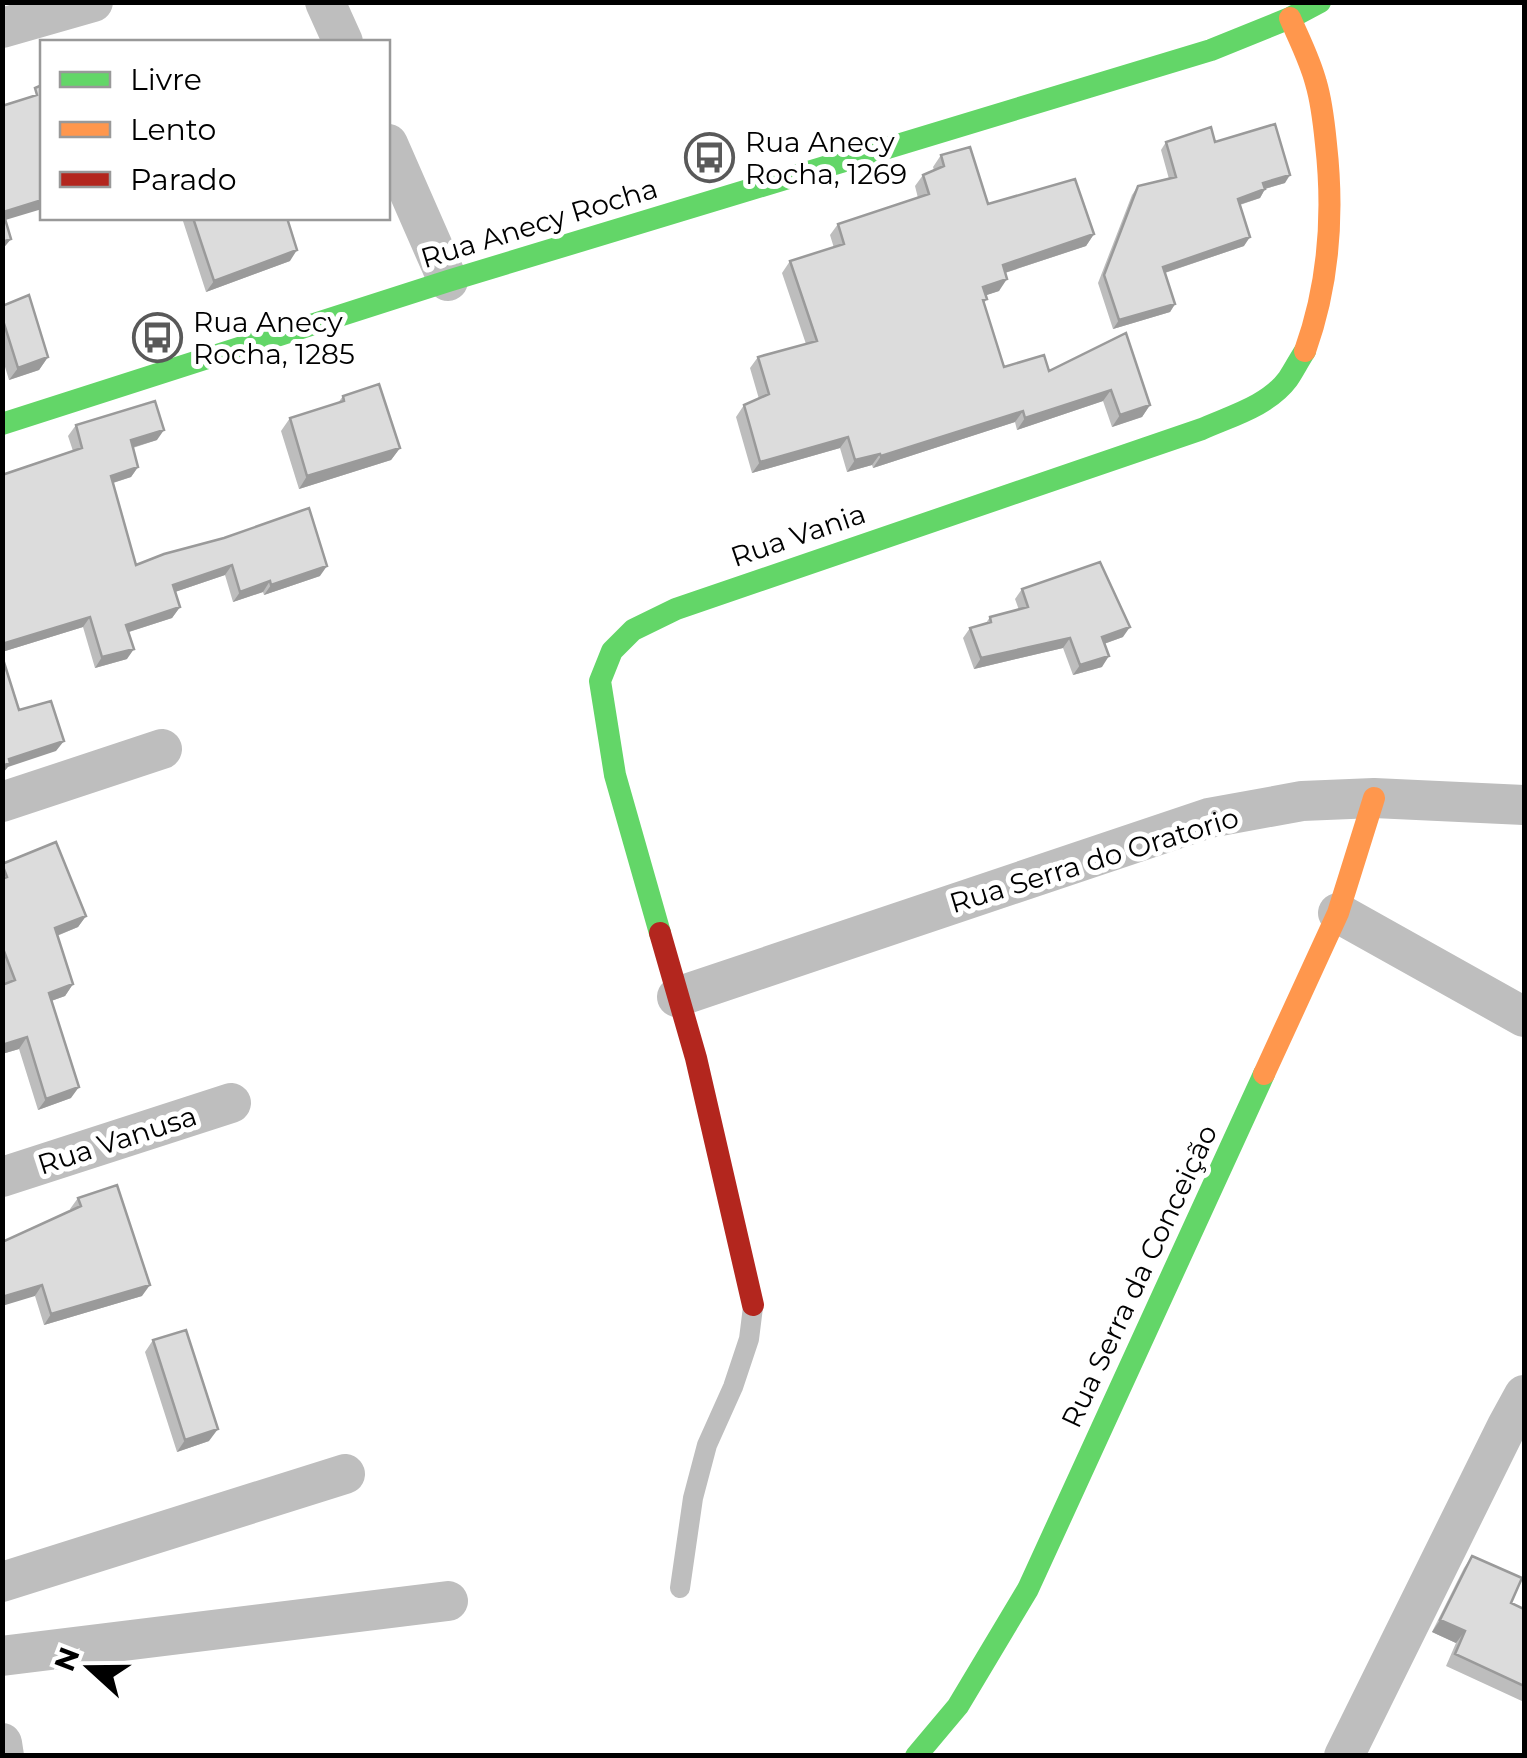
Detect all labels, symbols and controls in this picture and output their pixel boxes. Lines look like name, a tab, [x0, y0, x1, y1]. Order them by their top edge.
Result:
legend	[40, 40, 390, 220]
text: Livre	[130, 61, 202, 98]
text: Lento	[130, 111, 216, 148]
place label: Rua Anecy Rocha, 1269	[745, 125, 907, 191]
bus stop icon: Rua Anecy Rocha, 1269	[684, 132, 736, 184]
text: Parado	[130, 161, 236, 198]
street label: Rua Anecy Rocha	[417, 171, 661, 275]
place label: Rua Anecy Rocha, 1285	[193, 305, 355, 371]
bus stop icon: Rua Anecy Rocha, 1285	[132, 312, 184, 364]
street label: Rua Vania	[726, 496, 870, 574]
street label: Rua Serra do Oratorio	[945, 800, 1243, 920]
street label: Rua Vanusa	[33, 1098, 201, 1182]
street label: Rua Serra da Conceição	[1054, 1119, 1224, 1433]
north arrow	[40, 1618, 140, 1718]
text: N	[47, 1642, 87, 1676]

